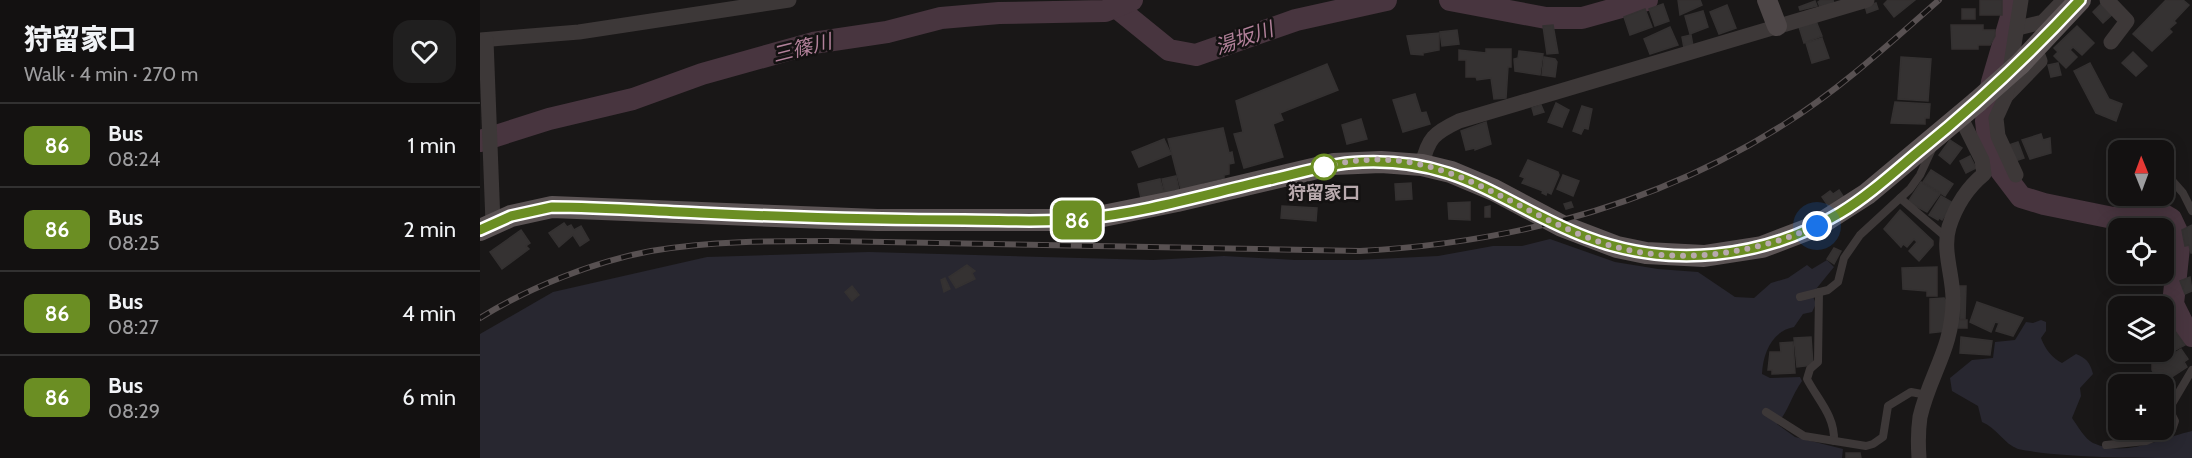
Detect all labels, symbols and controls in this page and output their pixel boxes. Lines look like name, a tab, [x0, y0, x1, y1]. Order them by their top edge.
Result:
water label: 湯坂川	[1212, 16, 1278, 59]
button: heart	[393, 20, 456, 83]
text: 狩留家口	[24, 22, 136, 56]
water label: 三篠川	[770, 29, 836, 67]
text: Walk · 4 min · 270 m	[24, 62, 198, 86]
text: Bus	[108, 120, 143, 147]
text: 1 min	[408, 132, 456, 159]
text: 86	[45, 133, 69, 158]
north arrow	[2108, 140, 2174, 206]
map controls	[2108, 140, 2174, 440]
text: 08:24	[108, 147, 160, 171]
marker: 狩留家口	[1311, 154, 1337, 180]
place label: 狩留家口	[1288, 182, 1360, 204]
line badge: 86	[1050, 200, 1104, 240]
text: Bus	[108, 204, 143, 231]
text: 86	[1065, 208, 1089, 233]
your location	[1802, 211, 1832, 241]
text: 2 min	[403, 216, 456, 243]
text: 86	[45, 217, 69, 242]
button: locate	[2108, 218, 2174, 284]
text: 08:25	[108, 231, 160, 255]
text: Bus	[108, 288, 143, 315]
button: layers	[2108, 296, 2174, 362]
text: 4 min	[402, 300, 456, 327]
text: 86	[45, 301, 69, 326]
text: 08:27	[108, 315, 159, 339]
text: Bus	[108, 372, 143, 399]
button: +	[2108, 374, 2174, 440]
text: 6 min	[402, 384, 456, 411]
text: 86	[45, 385, 69, 410]
text: 08:29	[108, 399, 160, 423]

